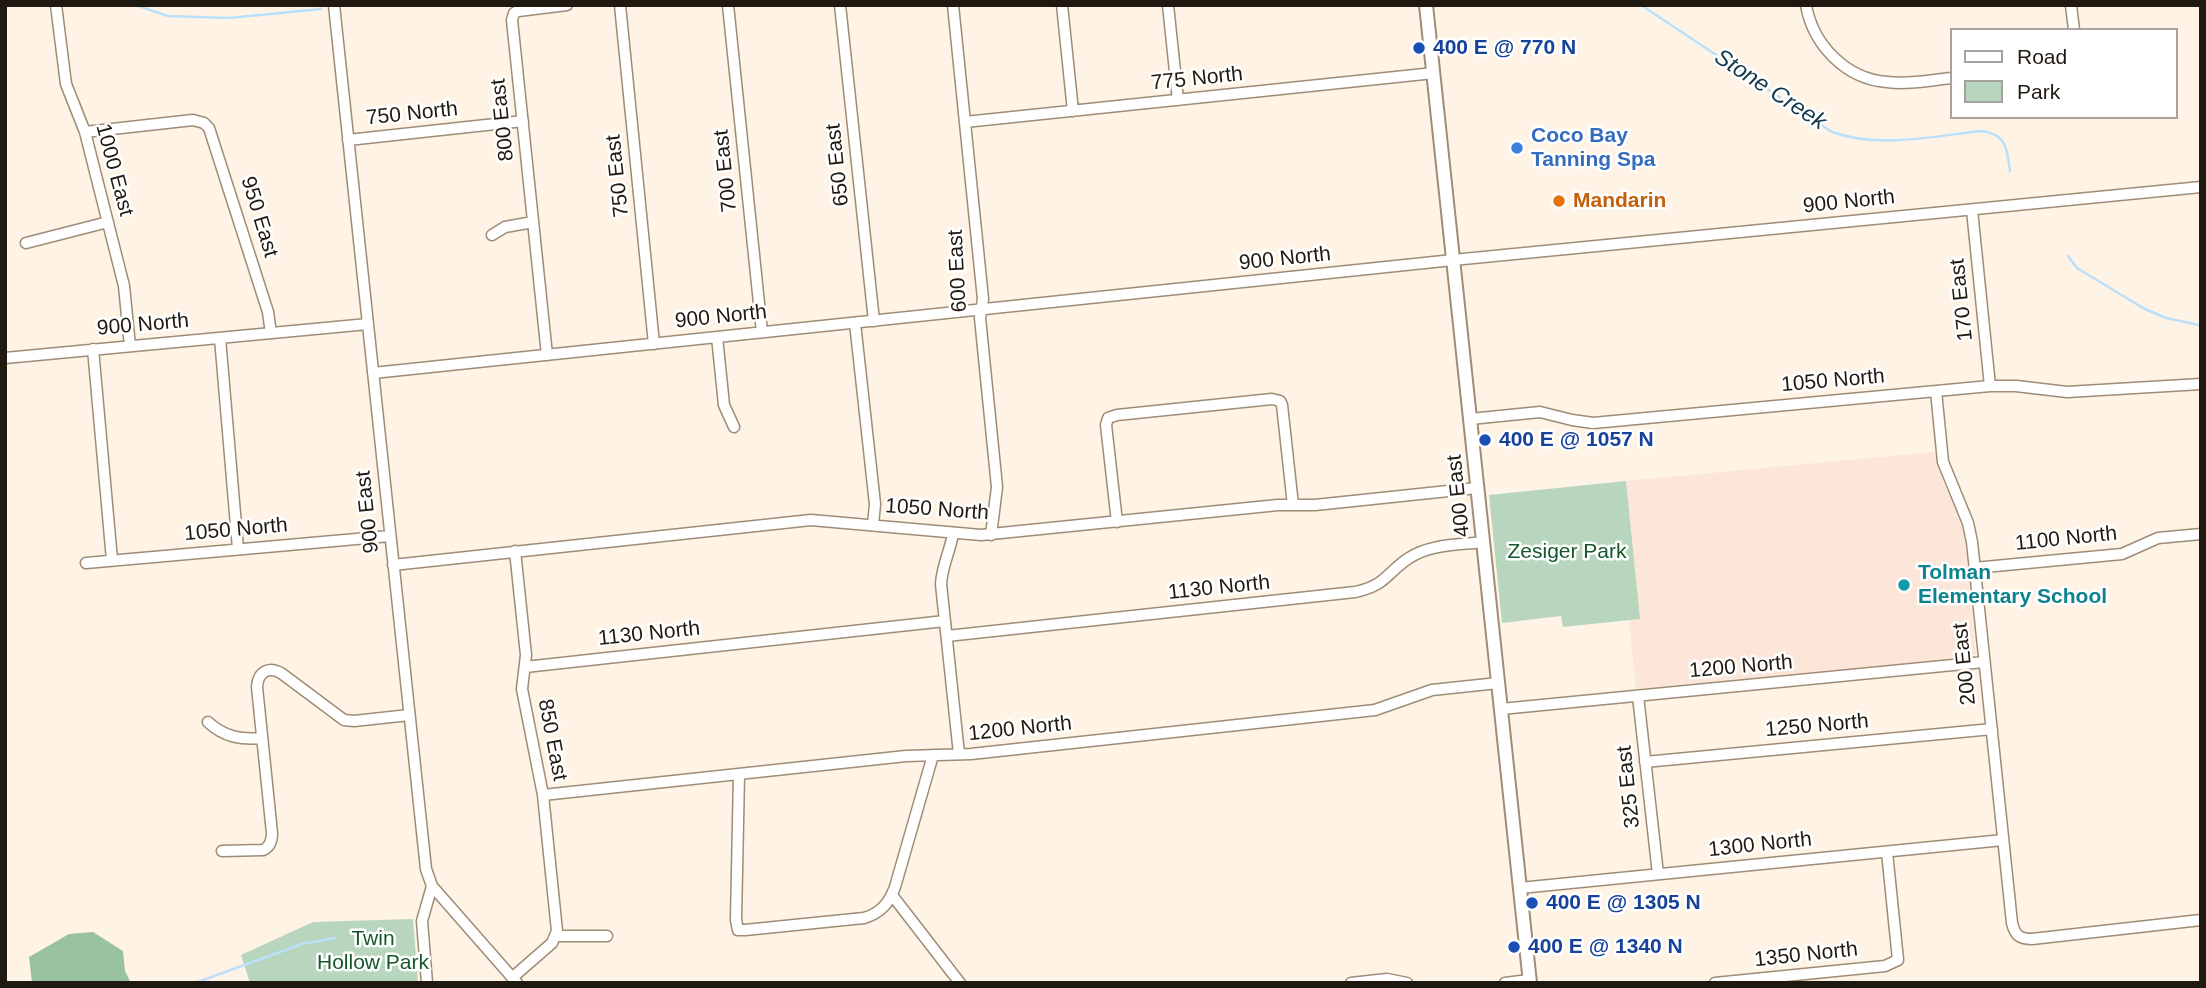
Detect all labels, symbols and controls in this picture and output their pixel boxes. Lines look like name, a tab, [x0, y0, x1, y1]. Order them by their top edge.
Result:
legend	[1951, 28, 2178, 119]
place label: 400 E @ 770 N	[1433, 35, 1576, 61]
marker: 400 E @ 770 N	[1411, 40, 1427, 56]
water label: Stone Creek	[1709, 44, 1831, 136]
text: Road	[2017, 45, 2067, 68]
street label: 775 North	[1150, 62, 1244, 96]
street label: 800 East	[486, 77, 520, 163]
text: Park	[2017, 80, 2060, 103]
street label: 750 North	[365, 97, 459, 131]
street label: 1000 East	[90, 121, 138, 219]
street label: 650 East	[821, 122, 855, 208]
place label: Coco Bay Tanning Spa	[1531, 123, 1655, 173]
street label: 700 East	[709, 128, 743, 214]
street label: 750 East	[601, 133, 635, 219]
marker: Coco Bay Tanning Spa	[1509, 140, 1525, 156]
street label: 950 East	[235, 174, 283, 260]
street label: 900 North	[1802, 185, 1896, 219]
place label: Mandarin	[1573, 188, 1666, 214]
marker: Mandarin	[1551, 193, 1567, 209]
street label: 600 East	[943, 229, 973, 313]
street label: 900 North	[1238, 242, 1332, 276]
street label: 170 East	[1945, 257, 1979, 343]
street label: 900 North	[674, 300, 768, 334]
street label: 900 North	[96, 308, 190, 342]
street label: 1050 North	[1780, 364, 1886, 398]
place label: 400 E @ 1057 N	[1499, 427, 1654, 453]
marker: 400 E @ 1057 N	[1477, 432, 1493, 448]
street label: 400 East	[1442, 453, 1476, 539]
street label: 900 East	[351, 469, 385, 555]
street label: 1050 North	[884, 494, 990, 526]
street label: 1050 North	[183, 513, 289, 547]
street label: 1100 North	[2014, 521, 2118, 557]
park label: Zesiger Park	[1507, 539, 1627, 565]
place label: Tolman Elementary School	[1918, 560, 2107, 610]
street label: 1130 North	[1167, 570, 1271, 606]
marker: Tolman Elementary School	[1896, 577, 1912, 593]
street label: 1130 North	[597, 616, 701, 652]
street label: 200 East	[1948, 621, 1982, 707]
street label: 1200 North	[1688, 650, 1794, 684]
street label: 850 East	[532, 697, 572, 783]
street label: 1250 North	[1764, 709, 1870, 743]
street label: 1200 North	[967, 711, 1073, 747]
street label: 325 East	[1612, 744, 1646, 830]
street label: 1300 North	[1707, 827, 1813, 863]
place label: 400 E @ 1305 N	[1546, 890, 1701, 916]
marker: 400 E @ 1305 N	[1524, 895, 1540, 911]
park label: Twin Hollow Park	[317, 926, 429, 976]
place label: 400 E @ 1340 N	[1528, 934, 1683, 960]
street label: 1350 North	[1753, 937, 1859, 973]
marker: 400 E @ 1340 N	[1506, 939, 1522, 955]

